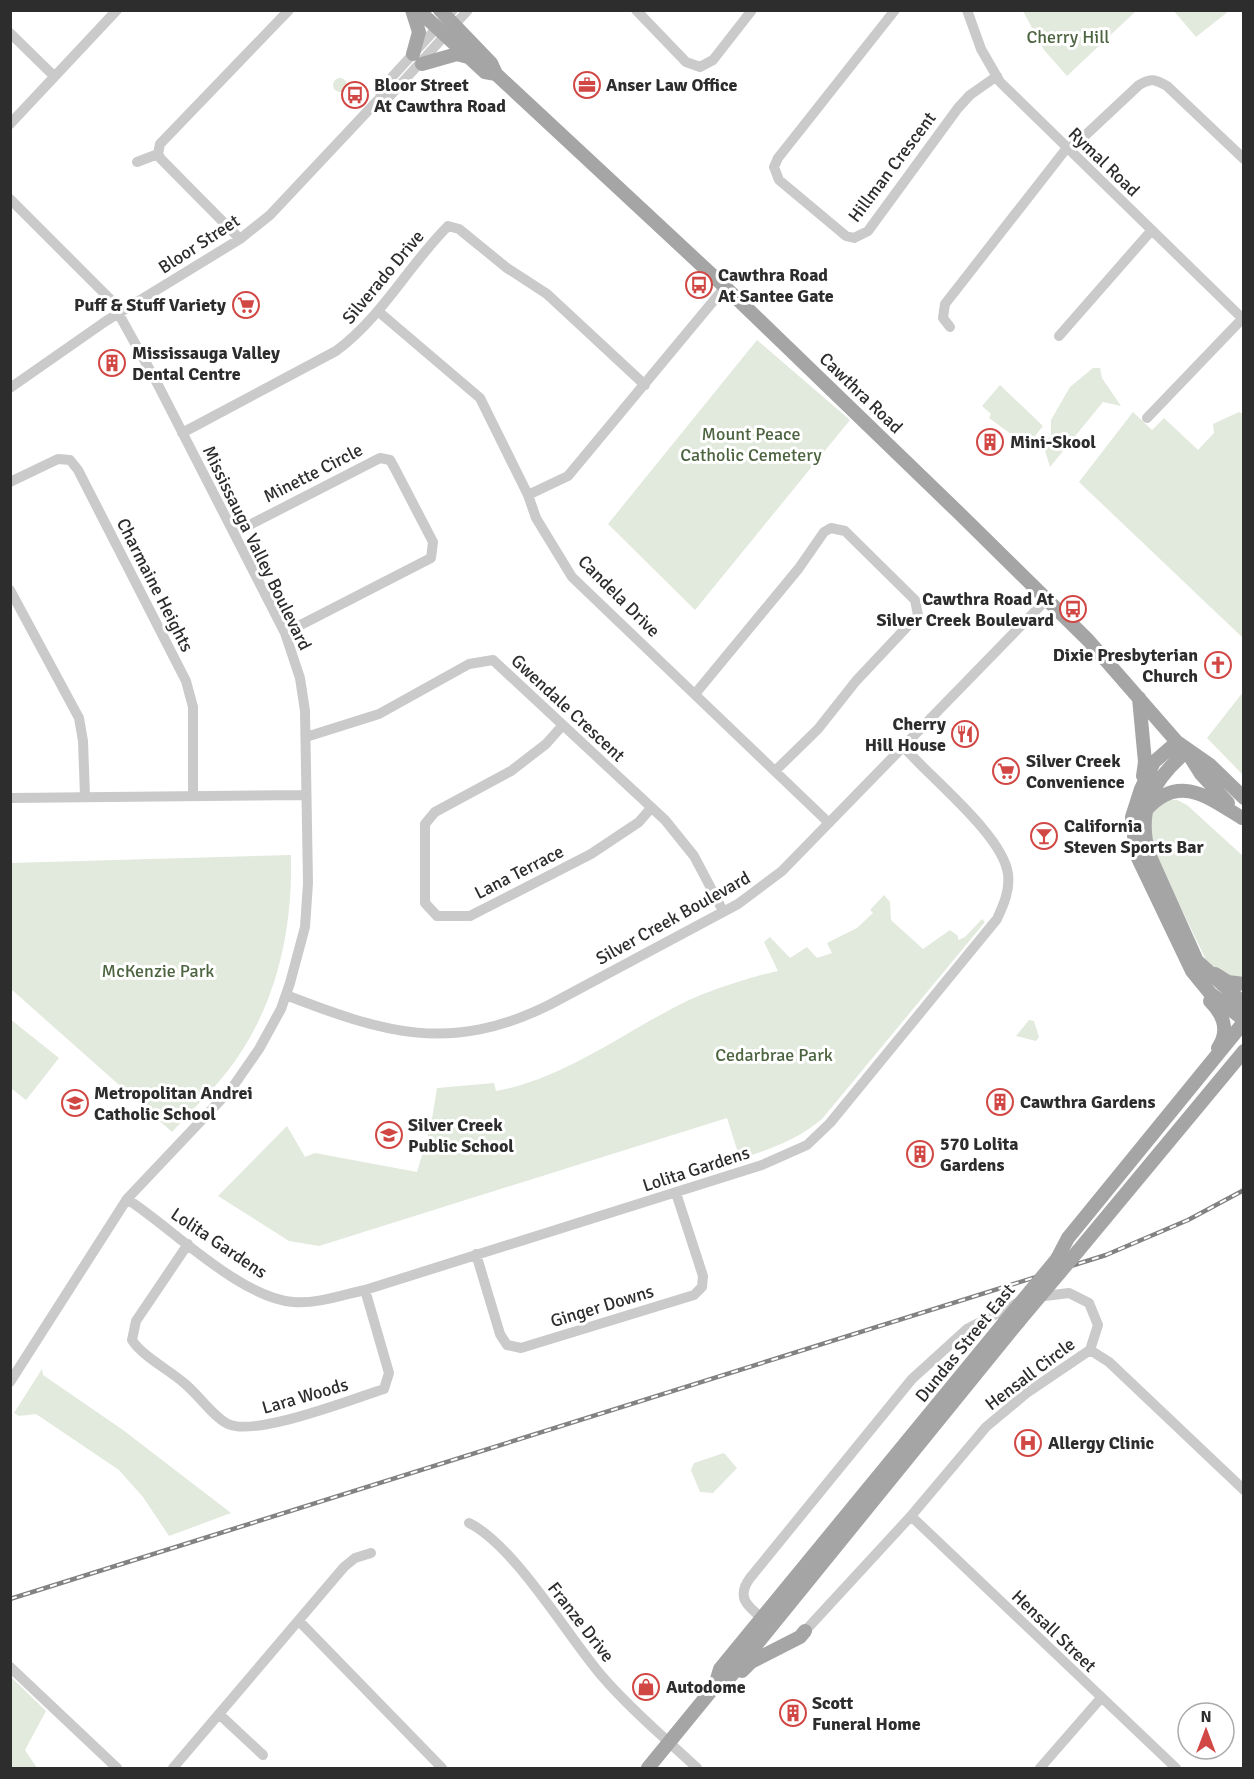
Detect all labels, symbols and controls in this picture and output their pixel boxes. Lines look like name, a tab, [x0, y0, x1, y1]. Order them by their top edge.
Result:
park label: Cherry Hill	[1026, 26, 1110, 48]
office icon: Anser Law Office	[572, 70, 602, 100]
place label: Bloor Street At Cawthra Road	[374, 74, 506, 117]
place label: Anser Law Office	[606, 74, 737, 96]
bus stop icon: Bloor Street At Cawthra Road	[340, 80, 370, 110]
street label: Hillman Crescent	[843, 108, 941, 226]
street label: Rymal Road	[1064, 123, 1144, 201]
street label: Bloor Street	[154, 210, 244, 278]
street label: Silverado Drive	[337, 226, 429, 328]
place label: Cawthra Road At Santee Gate	[718, 264, 834, 307]
bus stop icon: Cawthra Road At Santee Gate	[684, 270, 714, 300]
supermarket icon: Puff & Stuff Variety	[231, 290, 261, 320]
place label: Puff & Stuff Variety	[74, 294, 226, 316]
place label: Mississauga Valley Dental Centre	[132, 342, 280, 385]
building icon: Mississauga Valley Dental Centre	[97, 348, 127, 378]
street label: Cawthra Road	[815, 348, 907, 438]
park label: Mount Peace Catholic Cemetery	[680, 423, 822, 466]
building icon: Mini-Skool	[975, 427, 1005, 457]
place label: Mini-Skool	[1010, 431, 1096, 453]
street label: Minette Circle	[260, 439, 366, 507]
street label: Mississauga Valley Boulevard	[198, 442, 316, 654]
street label: Charmaine Heights	[112, 514, 198, 656]
street label: Candela Drive	[573, 550, 665, 642]
place label: Cawthra Road At Silver Creek Boulevard	[876, 588, 1054, 631]
bus stop icon: Cawthra Road At Silver Creek Boulevard	[1058, 594, 1088, 624]
place label: Dixie Presbyterian Church	[1053, 644, 1198, 687]
street label: Gwendale Crescent	[507, 650, 629, 766]
church icon: Dixie Presbyterian Church	[1203, 650, 1233, 680]
place label: Cherry Hill House	[865, 713, 946, 756]
restaurant icon: Cherry Hill House	[950, 719, 980, 749]
place label: Silver Creek Convenience	[1026, 750, 1125, 793]
supermarket icon: Silver Creek Convenience	[991, 756, 1021, 786]
place label: California Steven Sports Bar	[1064, 815, 1205, 858]
bar icon: California Steven Sports Bar	[1029, 821, 1059, 851]
street label: Lana Terrace	[471, 840, 567, 904]
street label: Silver Creek Boulevard	[592, 866, 754, 970]
park label: McKenzie Park	[102, 960, 214, 982]
park label: Cedarbrae Park	[715, 1044, 833, 1066]
place label: Metropolitan Andrei Catholic School	[94, 1082, 253, 1125]
building icon: Cawthra Gardens	[985, 1087, 1015, 1117]
school or university icon: Metropolitan Andrei Catholic School	[60, 1088, 90, 1118]
place label: Cawthra Gardens	[1020, 1091, 1155, 1113]
place label: Silver Creek Public School	[408, 1114, 514, 1157]
school or university icon: Silver Creek Public School	[374, 1120, 404, 1150]
place label: 570 Lolita Gardens	[940, 1133, 1018, 1176]
building icon: 570 Lolita Gardens	[905, 1139, 935, 1169]
street label: Lolita Gardens	[640, 1141, 752, 1197]
street label: Lolita Gardens	[167, 1203, 271, 1283]
street label: Dundas Street East	[910, 1279, 1020, 1407]
street label: Ginger Downs	[548, 1280, 656, 1332]
street label: Hensall Circle	[981, 1333, 1079, 1415]
street label: Lara Woods	[259, 1373, 351, 1419]
hospital icon: Allergy Clinic	[1013, 1428, 1043, 1458]
place label: Allergy Clinic	[1048, 1432, 1155, 1454]
street label: Franze Drive	[543, 1578, 619, 1666]
street label: Hensall Street	[1007, 1585, 1101, 1677]
shop icon: Autodome	[631, 1672, 661, 1702]
place label: Autodome	[666, 1676, 746, 1698]
place label: Scott Funeral Home	[812, 1692, 921, 1735]
building icon: Scott Funeral Home	[778, 1698, 808, 1728]
north arrow	[1176, 1701, 1236, 1761]
text: N	[1200, 1707, 1212, 1727]

